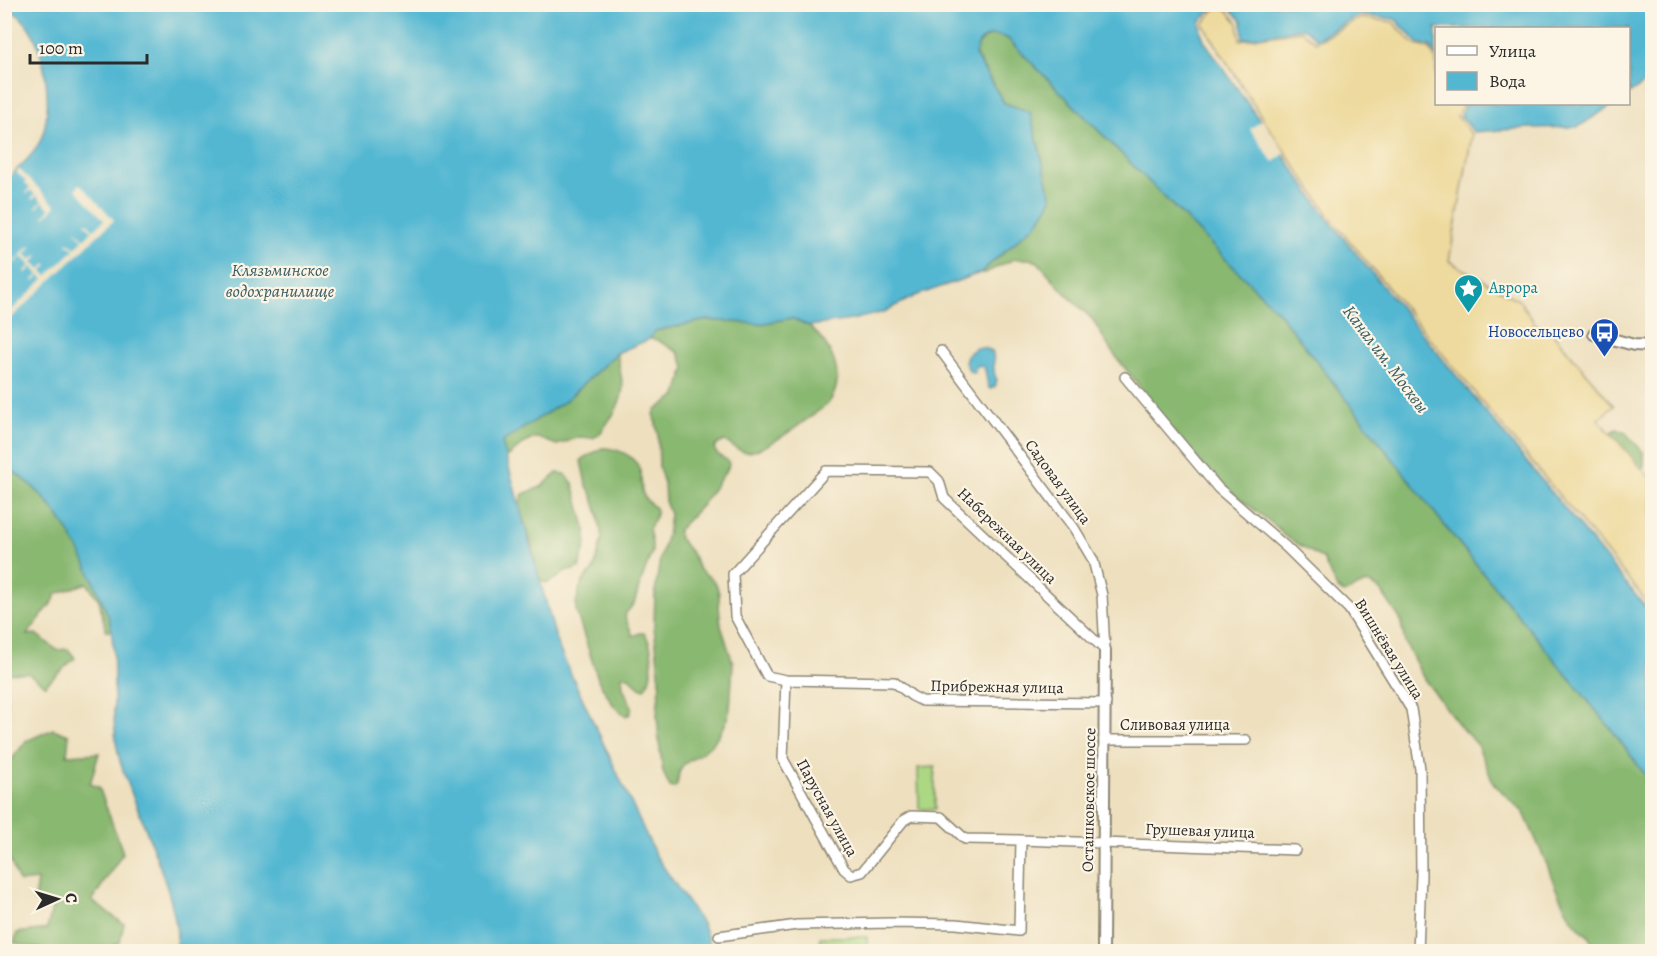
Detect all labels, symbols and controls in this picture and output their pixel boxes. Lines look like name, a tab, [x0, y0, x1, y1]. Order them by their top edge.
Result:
scale bar	[30, 27, 147, 65]
legend	[1435, 27, 1630, 105]
text: 100 m	[39, 36, 83, 60]
text: Улица	[1489, 39, 1537, 63]
text: Вода	[1489, 69, 1527, 93]
water label: Клязьминское водохранилище	[226, 258, 335, 303]
place icon: Аврора	[1452, 272, 1484, 314]
place label: Аврора	[1488, 277, 1539, 299]
water label: Канал им. Москвы	[1338, 300, 1434, 418]
bus stop icon: Новосельцево	[1589, 316, 1621, 358]
place label: Новосельцево	[1488, 321, 1584, 343]
street label: Садовая улица	[1020, 435, 1097, 529]
street label: Набережная улица	[952, 483, 1062, 590]
street label: Вишнёвая улица	[1349, 594, 1429, 704]
street label: Прибрежная улица	[930, 675, 1065, 699]
street label: Сливовая улица	[1120, 714, 1231, 736]
street label: Осташковское шоссе	[1077, 728, 1101, 872]
street label: Парусная улица	[791, 755, 863, 862]
street label: Грушевая улица	[1145, 818, 1256, 844]
north arrow	[27, 869, 87, 929]
text: С	[60, 892, 82, 904]

